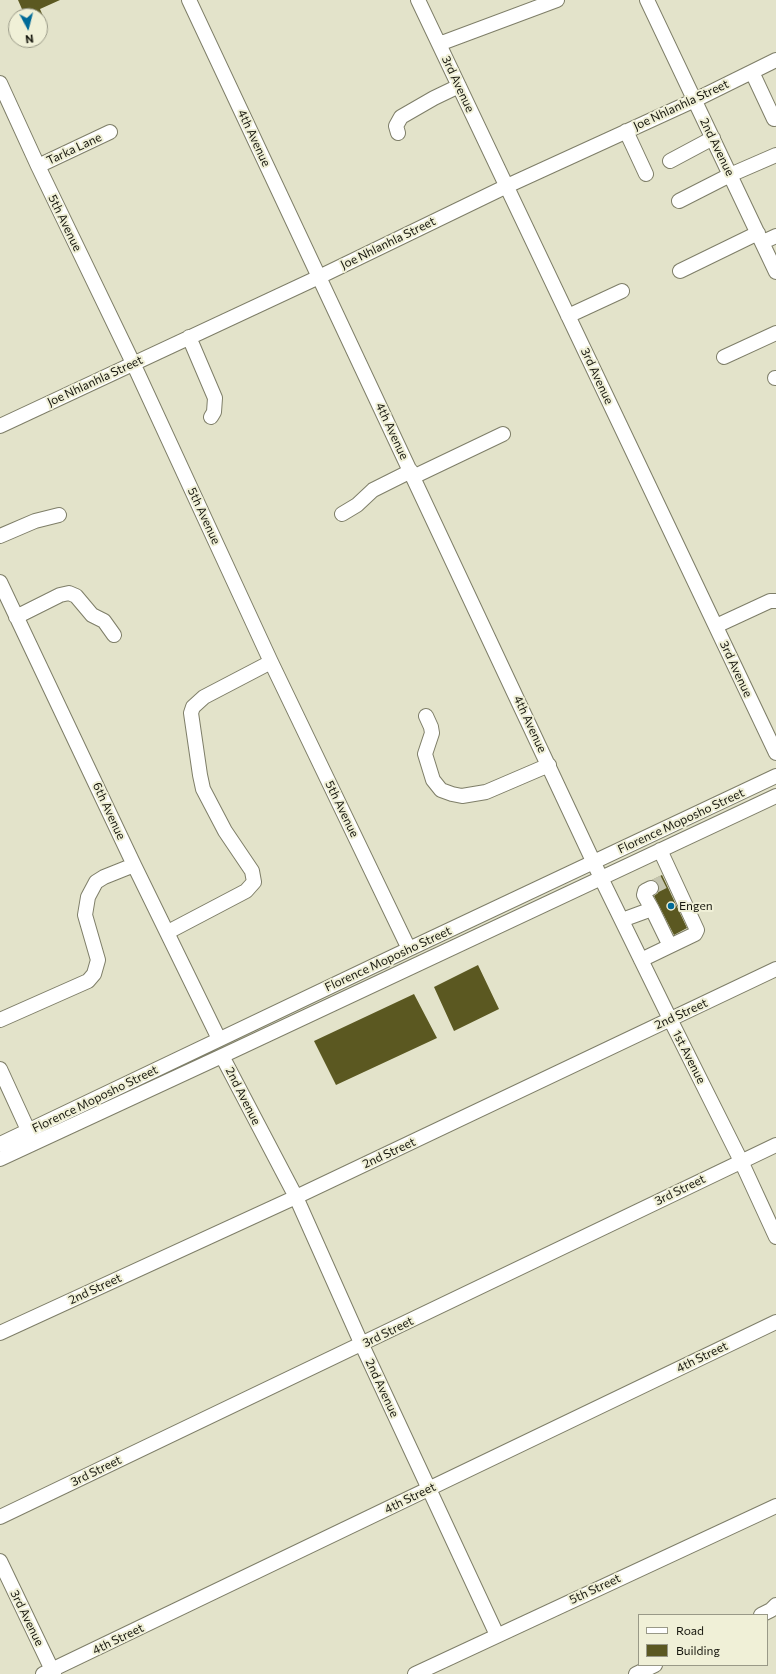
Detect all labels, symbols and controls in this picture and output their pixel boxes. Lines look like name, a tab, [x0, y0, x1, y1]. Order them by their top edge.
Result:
north arrow	[8, 8, 48, 48]
text: N	[25, 32, 34, 46]
street label: 3rd Avenue	[439, 53, 477, 115]
street label: Joe Nhlanhla Street	[631, 77, 731, 133]
street label: 4th Avenue	[235, 107, 273, 169]
street label: 2nd Avenue	[697, 116, 737, 178]
street label: Tarka Lane	[44, 130, 104, 168]
street label: 5th Avenue	[45, 192, 85, 254]
street label: Joe Nhlanhla Street	[338, 214, 438, 272]
street label: 3rd Avenue	[578, 345, 616, 407]
street label: Joe Nhlanhla Street	[45, 353, 145, 409]
street label: 4th Avenue	[373, 400, 411, 462]
street label: 5th Avenue	[185, 485, 223, 547]
street label: 3rd Avenue	[717, 638, 755, 700]
street label: 4th Avenue	[511, 693, 549, 755]
street label: 5th Avenue	[322, 778, 362, 840]
street label: 6th Avenue	[90, 780, 128, 842]
street label: Florence Moposho Street	[615, 785, 747, 857]
place label: Engen	[679, 899, 713, 913]
marker: Engen	[666, 901, 676, 911]
street label: Florence Moposho Street	[322, 923, 454, 995]
street label: 2nd Street	[652, 995, 710, 1033]
street label: 1st Avenue	[669, 1028, 709, 1086]
street label: Florence Moposho Street	[30, 1062, 160, 1136]
street label: 2nd Avenue	[222, 1065, 264, 1127]
street label: 2nd Street	[360, 1134, 418, 1172]
street label: 3rd Street	[652, 1172, 708, 1208]
street label: 2nd Street	[66, 1270, 124, 1308]
street label: 3rd Street	[360, 1314, 416, 1350]
street label: 4th Street	[674, 1338, 730, 1376]
street label: 2nd Avenue	[362, 1357, 402, 1419]
street label: 3rd Street	[68, 1453, 124, 1489]
street label: 4th Street	[382, 1479, 438, 1517]
street label: 5th Street	[567, 1571, 623, 1607]
street label: 3rd Avenue	[7, 1588, 47, 1648]
legend	[638, 1614, 768, 1666]
street label: 4th Street	[90, 1620, 146, 1658]
text: Road	[676, 1623, 704, 1637]
text: Building	[676, 1643, 720, 1657]

